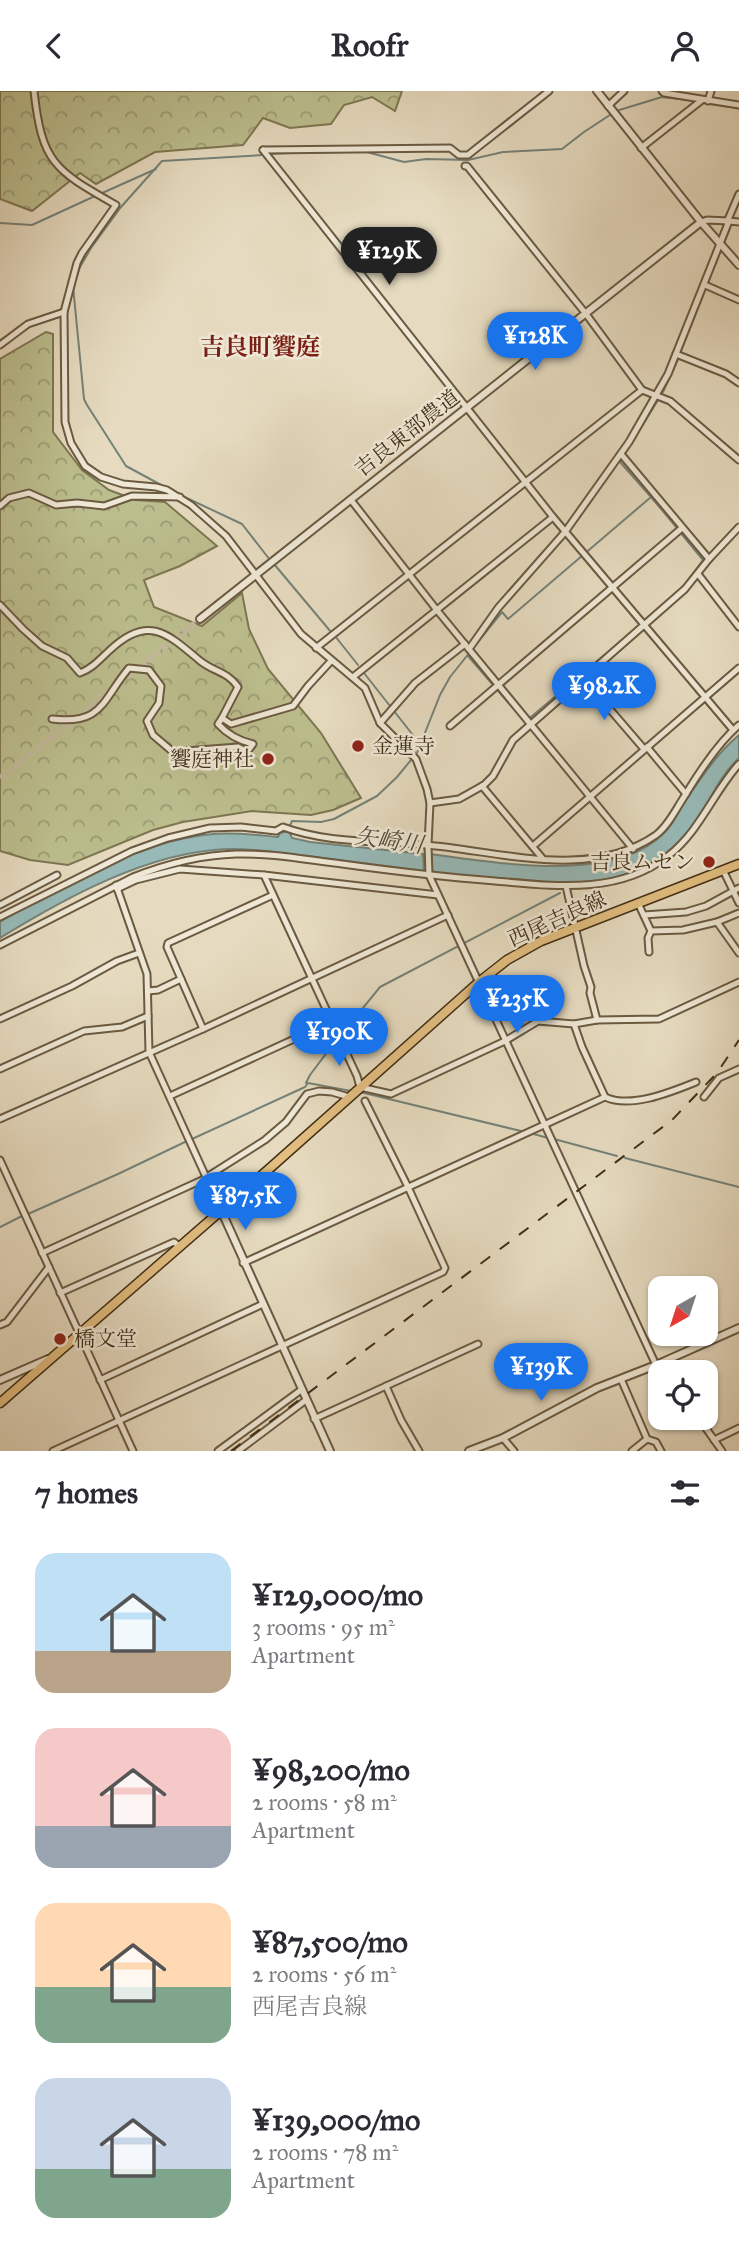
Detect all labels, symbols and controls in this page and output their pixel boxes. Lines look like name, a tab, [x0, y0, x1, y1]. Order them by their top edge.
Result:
text: Roofr	[331, 26, 408, 65]
icon: back	[35, 27, 73, 65]
icon: person	[666, 27, 704, 65]
pin: ¥129K	[340, 227, 438, 287]
text: ¥129K	[357, 236, 421, 264]
pin: ¥128K	[486, 313, 584, 372]
text: ¥128K	[503, 321, 567, 349]
district label: 吉良町饗庭	[200, 332, 320, 362]
street label: 吉良東部農道	[349, 384, 465, 482]
pin: ¥98.2K	[547, 663, 661, 722]
text: ¥98.2K	[568, 671, 640, 699]
place label: 金蓮寺	[372, 733, 435, 759]
marker: 金蓮寺	[350, 738, 366, 754]
place label: 饗庭神社	[170, 746, 254, 772]
marker: 饗庭神社	[260, 751, 276, 767]
water label: 矢崎川	[353, 821, 428, 859]
place label: 吉良ムセン	[590, 849, 695, 875]
marker: 吉良ムセン	[701, 854, 717, 870]
street label: 西尾吉良線	[504, 886, 610, 952]
pin: ¥235K	[468, 975, 566, 1035]
text: ¥235K	[486, 984, 548, 1012]
pin: ¥190K	[290, 1009, 388, 1068]
text: ¥190K	[306, 1017, 372, 1045]
pin: ¥87.5K	[188, 1173, 302, 1232]
text: ¥87.5K	[210, 1181, 280, 1209]
north arrow	[648, 1276, 718, 1346]
map controls	[648, 1276, 718, 1430]
place label: 橋文堂	[74, 1326, 137, 1352]
marker: 橋文堂	[52, 1331, 68, 1347]
pin: ¥139K	[492, 1343, 590, 1403]
text: ¥139K	[510, 1352, 572, 1380]
button: locate	[648, 1360, 718, 1430]
icon: filters	[666, 1474, 704, 1512]
text: 7 homes	[35, 1475, 138, 1511]
text: ¥129,000/mo	[252, 1577, 423, 1613]
icon: home	[91, 1581, 175, 1665]
text: 3 rooms · 95 m²	[252, 1613, 395, 1641]
text: Apartment	[252, 1641, 355, 1669]
text: ¥98,200/mo	[252, 1752, 410, 1788]
icon: home	[91, 1756, 175, 1840]
text: 2 rooms · 58 m²	[252, 1788, 397, 1816]
text: Apartment	[252, 1816, 355, 1844]
text: ¥87,500/mo	[252, 1924, 408, 1960]
icon: home	[91, 1931, 175, 2015]
text: 2 rooms · 56 m²	[252, 1960, 396, 1988]
text: 西尾吉良線	[252, 1992, 367, 2020]
text: ¥139,000/mo	[252, 2102, 420, 2138]
icon: home	[91, 2106, 175, 2190]
text: 2 rooms · 78 m²	[252, 2138, 398, 2166]
text: Apartment	[252, 2166, 355, 2194]

